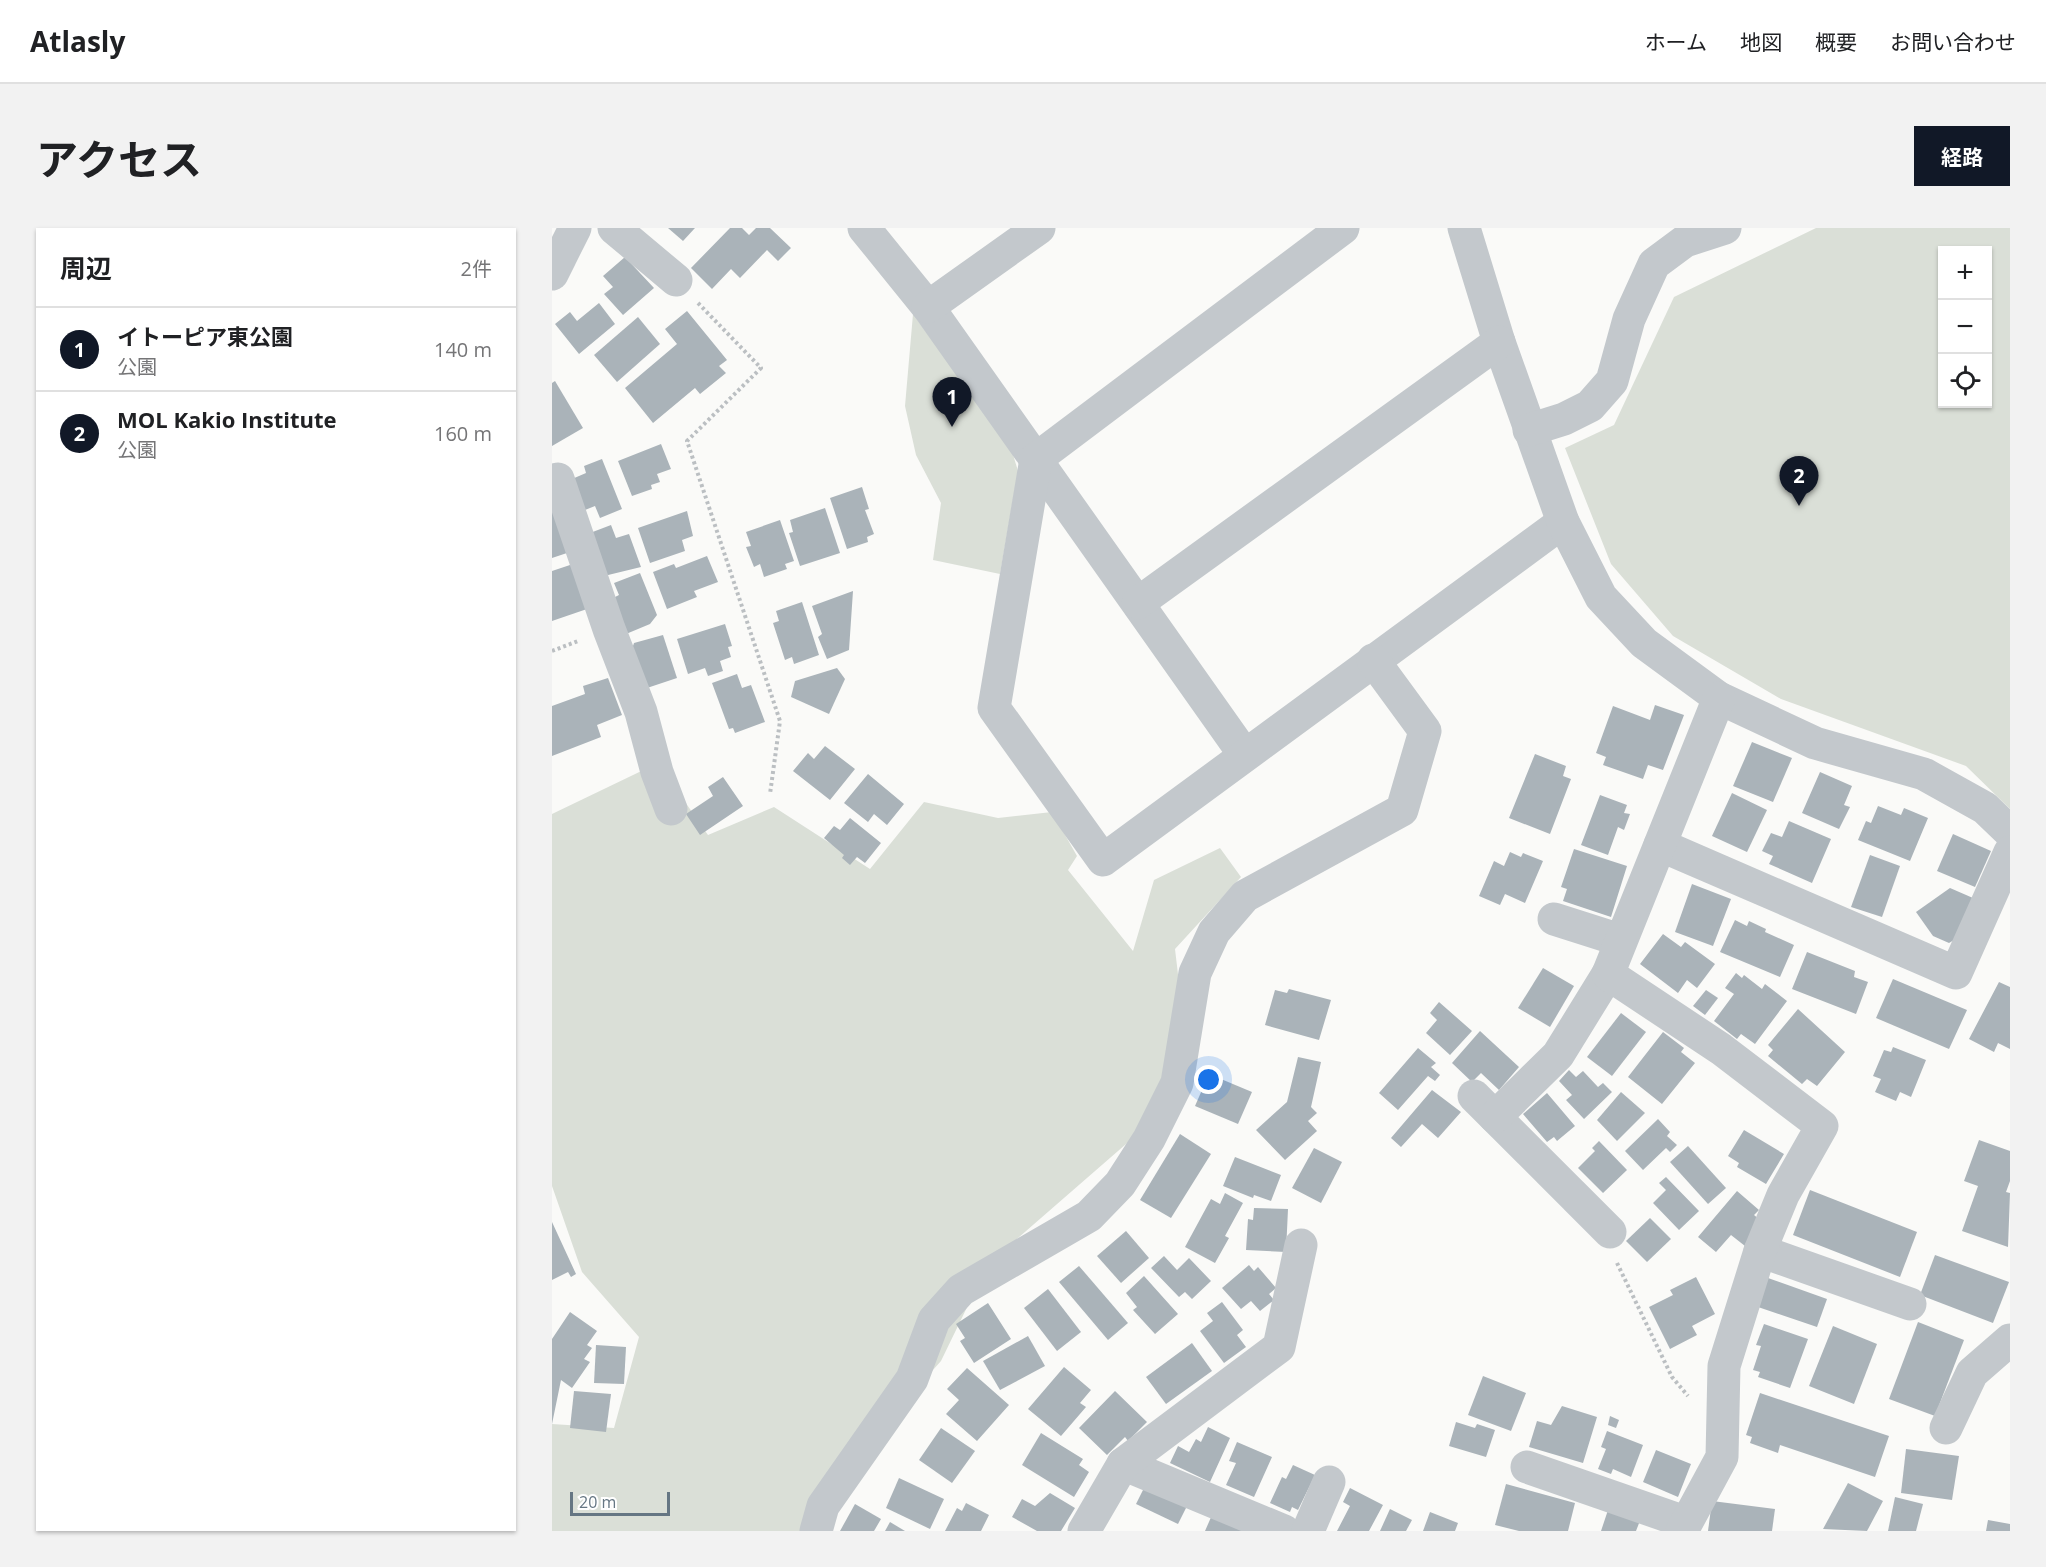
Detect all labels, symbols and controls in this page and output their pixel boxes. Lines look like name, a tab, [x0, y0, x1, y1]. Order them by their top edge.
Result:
text: Atlasly	[30, 22, 125, 60]
text: ホーム	[1645, 28, 1707, 56]
text: 地図	[1740, 28, 1782, 56]
text: 概要	[1815, 28, 1857, 56]
text: お問い合わせ	[1890, 28, 2016, 56]
button: 経路	[1914, 126, 2010, 186]
text: アクセス	[36, 130, 202, 187]
map controls	[1938, 246, 1992, 408]
button: +	[1938, 246, 1992, 300]
text: 周辺	[60, 250, 112, 286]
text: 2件	[461, 255, 492, 282]
button: −	[1938, 300, 1992, 354]
text: イトーピア東公園	[117, 321, 293, 351]
text: 1	[74, 336, 85, 363]
text: 140 m	[434, 336, 492, 363]
text: 公園	[117, 353, 157, 380]
button: locate	[1938, 354, 1992, 408]
pin: 1	[932, 378, 972, 427]
text: MOL Kakio Institute	[117, 404, 336, 434]
text: 2	[74, 420, 85, 447]
text: 160 m	[434, 420, 492, 447]
text: 公園	[117, 436, 157, 463]
pin: 2	[1780, 456, 1818, 506]
your location	[1194, 1065, 1223, 1094]
scale bar	[570, 1489, 670, 1516]
text: 20 m	[579, 1491, 616, 1513]

